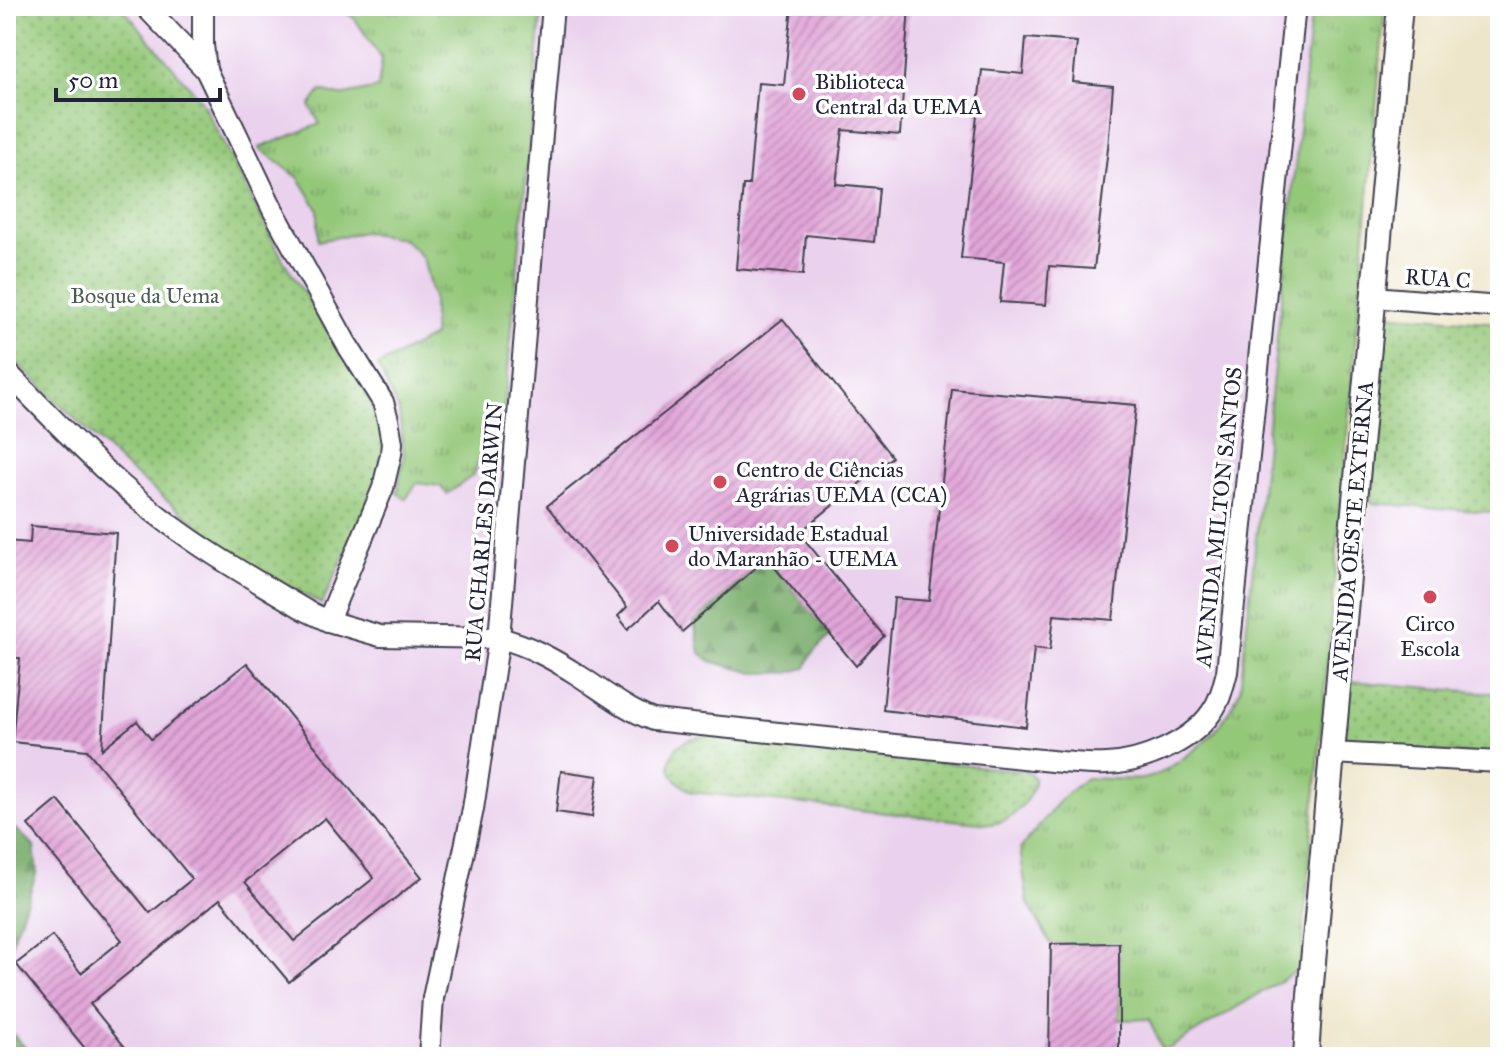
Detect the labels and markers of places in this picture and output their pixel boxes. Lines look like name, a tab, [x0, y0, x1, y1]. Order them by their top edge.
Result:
place label: Biblioteca Central da UEMA	[815, 68, 983, 120]
marker: Biblioteca Central da UEMA	[790, 85, 808, 103]
place label: Centro de Ciências Agrárias UEMA (CCA)	[735, 456, 947, 508]
marker: Centro de Ciências Agrárias UEMA (CCA)	[711, 473, 729, 491]
place label: Universidade Estadual do Maranhão - UEMA	[688, 520, 899, 572]
marker: Universidade Estadual do Maranhão - UEMA	[663, 537, 681, 555]
marker: Circo Escola	[1421, 588, 1439, 606]
place label: Circo Escola	[1400, 610, 1460, 662]

